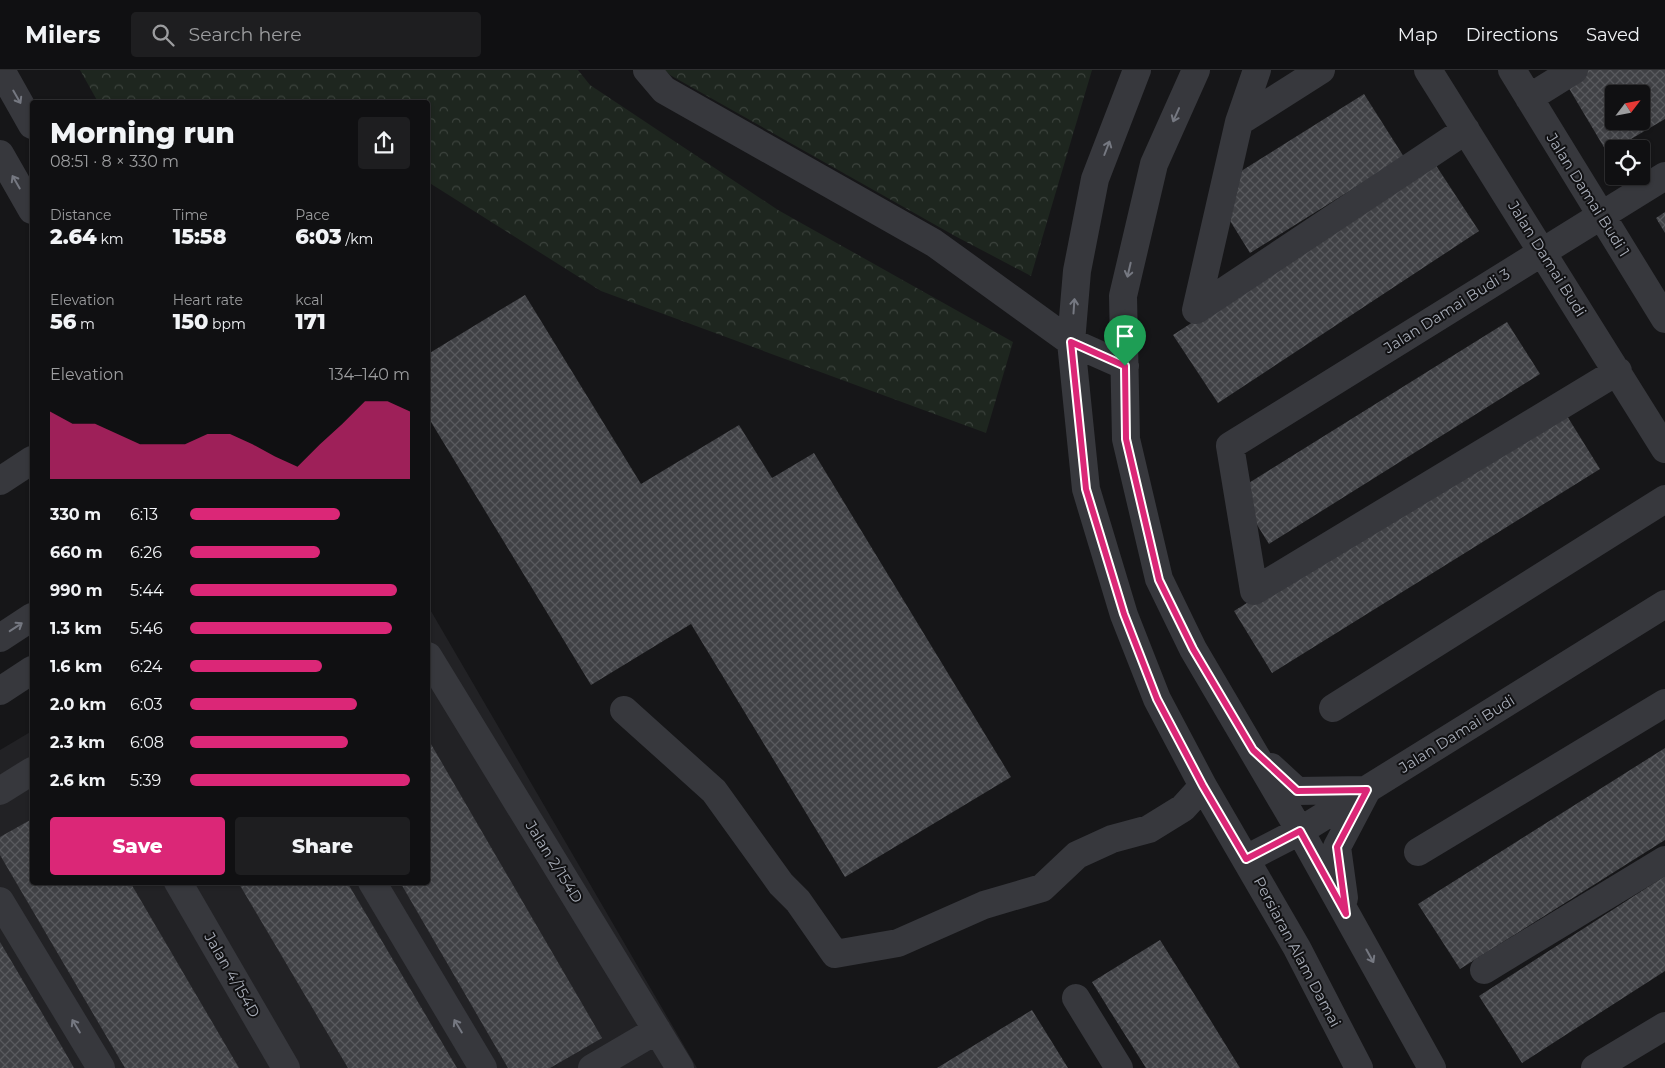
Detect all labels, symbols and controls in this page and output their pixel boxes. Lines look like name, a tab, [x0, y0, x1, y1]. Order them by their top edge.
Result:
search box	[131, 12, 481, 57]
text: Milers	[25, 20, 101, 49]
icon: search	[149, 21, 177, 49]
text: Search here	[189, 23, 302, 46]
text: Map	[1398, 24, 1438, 46]
text: Directions	[1466, 24, 1558, 46]
text: Saved	[1586, 24, 1640, 46]
north arrow	[1605, 85, 1650, 130]
map controls	[1605, 85, 1650, 185]
one-way arrow	[12, 90, 22, 105]
one-way arrow	[1170, 107, 1180, 122]
text: Morning run	[50, 116, 235, 150]
button: share	[358, 117, 410, 169]
street label: Jalan Damai Budi 1	[1543, 130, 1633, 260]
button: locate	[1605, 140, 1650, 185]
one-way arrow	[1103, 141, 1112, 156]
text: 08:51 · 8 × 330 m	[50, 152, 179, 171]
one-way arrow	[11, 175, 21, 190]
street label: Jalan Damai Budi	[1504, 198, 1590, 320]
text: Distance	[50, 206, 112, 224]
text: Time	[173, 206, 208, 224]
text: Pace	[295, 206, 330, 224]
text: 2.64	[50, 224, 97, 249]
text: 15:58	[173, 224, 227, 249]
text: 6:03	[295, 224, 342, 249]
text: km	[97, 230, 124, 248]
text: /km	[342, 230, 373, 248]
one-way arrow	[1124, 261, 1133, 277]
street label: Jalan Damai Budi 3	[1379, 264, 1513, 358]
text: Elevation	[50, 291, 115, 309]
text: Heart rate	[173, 291, 243, 309]
text: kcal	[295, 291, 323, 309]
one-way arrow	[1069, 299, 1079, 315]
text: 56	[50, 309, 76, 334]
text: 150	[173, 309, 208, 334]
text: 171	[295, 309, 326, 334]
text: m	[76, 315, 95, 333]
text: bpm	[208, 315, 246, 333]
pin	[1104, 315, 1146, 366]
icon: arrive	[1111, 322, 1139, 350]
text: Elevation	[50, 365, 124, 384]
text: 134–140 m	[329, 365, 410, 384]
text: 330 m	[50, 505, 101, 524]
text: 6:13	[130, 505, 158, 524]
text: 660 m	[50, 543, 103, 562]
text: 6:26	[130, 543, 162, 562]
text: 990 m	[50, 581, 103, 600]
text: 5:44	[130, 581, 164, 600]
text: 1.3 km	[50, 619, 102, 638]
text: 5:46	[130, 619, 163, 638]
one-way arrow	[9, 622, 23, 632]
text: 1.6 km	[50, 657, 102, 676]
text: 6:24	[130, 657, 162, 676]
street label: Jalan Damai Budi	[1395, 690, 1518, 777]
text: 2.0 km	[50, 695, 106, 714]
text: 6:03	[130, 695, 163, 714]
text: 2.3 km	[50, 733, 105, 752]
text: 6:08	[130, 733, 164, 752]
text: 2.6 km	[50, 771, 106, 790]
text: 5:39	[130, 771, 161, 790]
street label: Jalan 2/154D	[521, 816, 587, 906]
button: Save	[50, 817, 225, 875]
button: Share	[235, 817, 410, 875]
street label: Persiaran Alam Damai	[1250, 873, 1345, 1030]
street label: Jalan 4/154D	[200, 928, 264, 1021]
one-way arrow	[1365, 949, 1375, 964]
one-way arrow	[70, 1020, 80, 1034]
one-way arrow	[452, 1020, 462, 1034]

